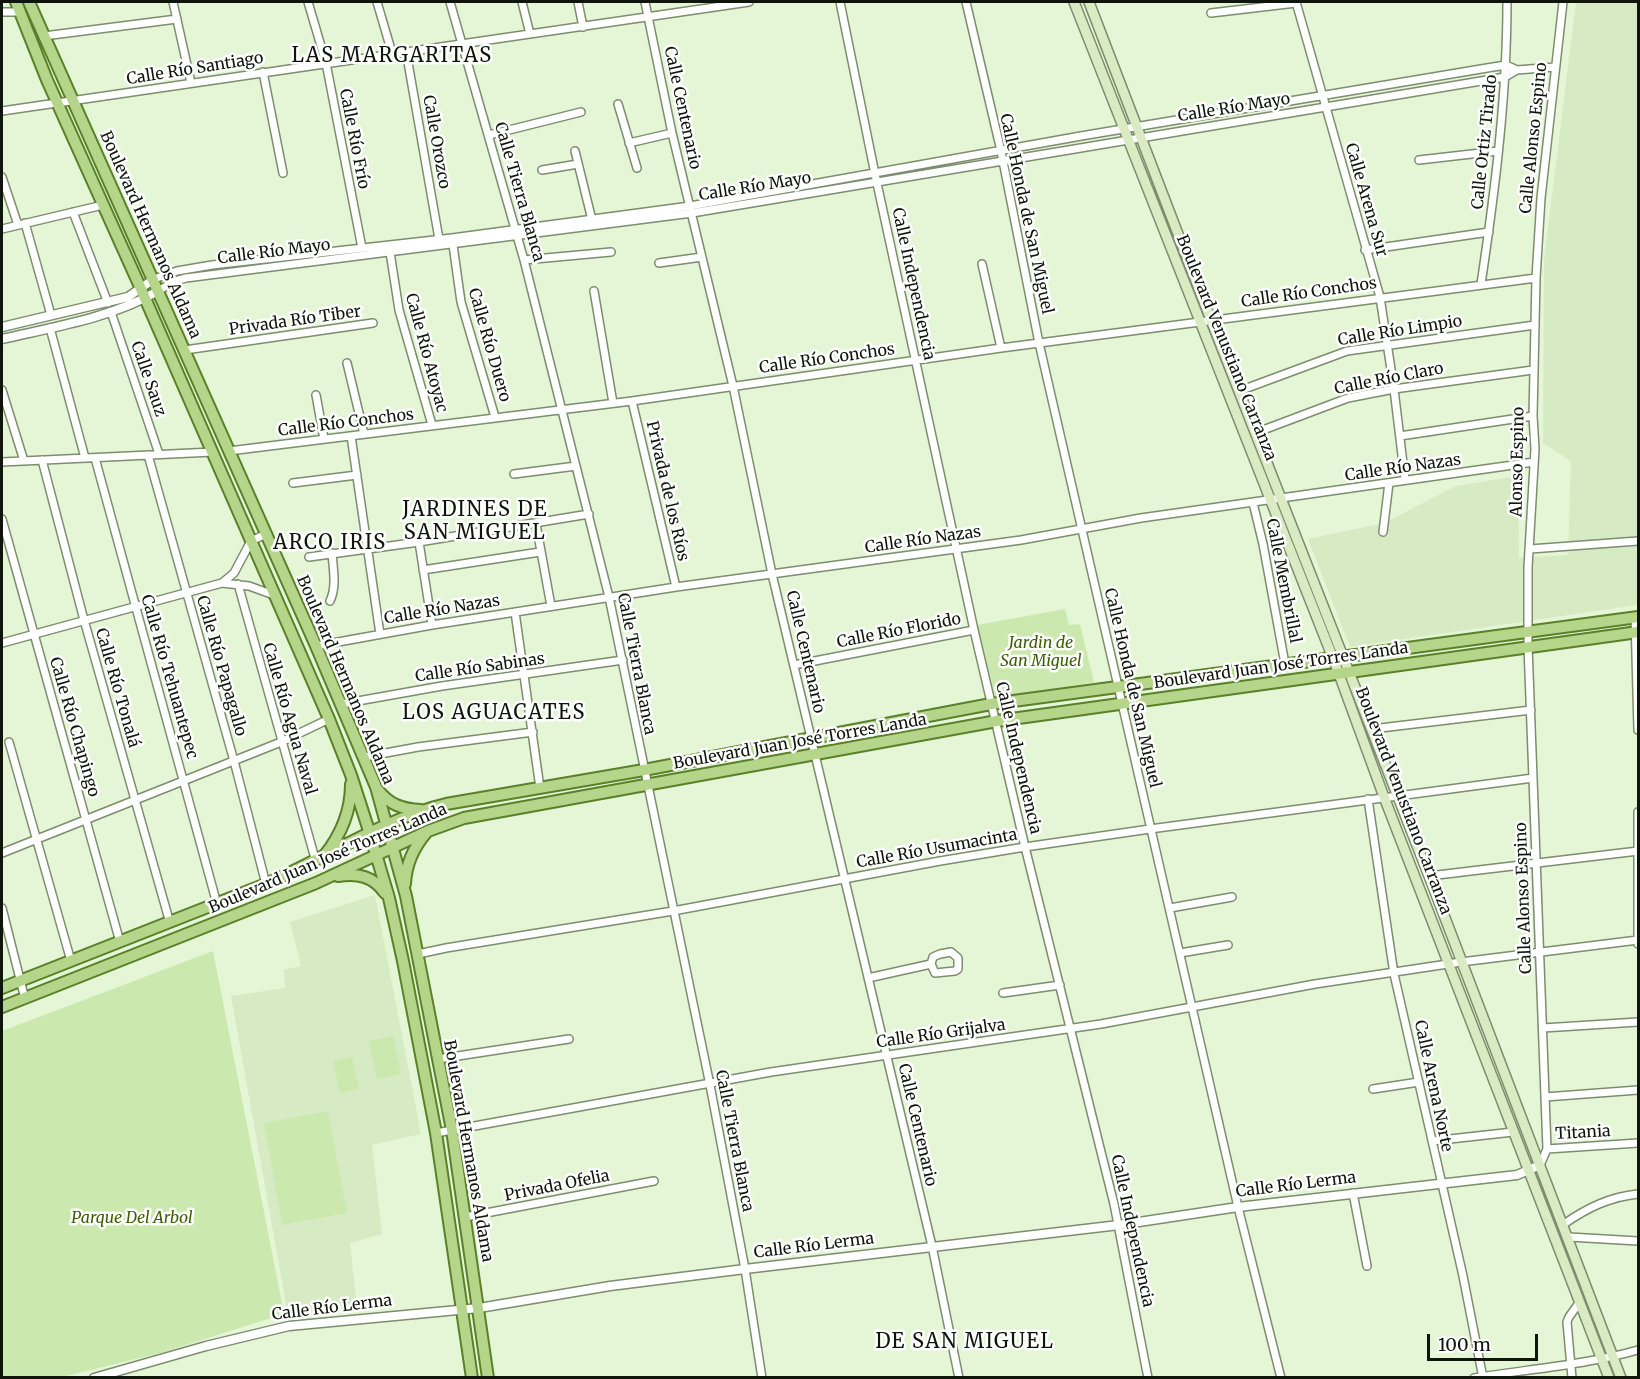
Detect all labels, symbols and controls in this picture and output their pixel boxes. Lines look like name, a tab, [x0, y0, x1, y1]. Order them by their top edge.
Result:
district label: LAS MARGARITAS	[291, 44, 493, 68]
street label: Calle Centenario	[660, 45, 704, 171]
street label: Calle Río Santiago	[125, 49, 265, 89]
street label: Calle Alonso Espino	[1517, 62, 1551, 214]
street label: Calle Ortiz Tirado	[1468, 74, 1502, 210]
street label: Calle Río Frío	[335, 87, 373, 191]
street label: Calle Río Mayo	[1177, 90, 1291, 126]
street label: Calle Orozco	[418, 94, 454, 190]
street label: Calle Honda de San Miguel	[995, 112, 1057, 316]
street label: Calle Tierra Blanca	[490, 120, 548, 264]
street label: Boulevard Hermanos Aldama	[95, 128, 205, 342]
street label: Calle Arena Sur	[1341, 141, 1391, 259]
street label: Calle Río Mayo	[698, 169, 812, 205]
street label: Calle Independencia	[887, 206, 939, 362]
street label: Boulevard Venustiano Carranza	[1172, 232, 1280, 464]
street label: Calle Río Mayo	[217, 236, 331, 268]
street label: Calle Río Conchos	[1240, 274, 1378, 312]
street label: Calle Río Duero	[464, 286, 514, 404]
street label: Calle Río Atoyac	[401, 291, 451, 415]
street label: Privada Río Tiber	[228, 302, 362, 340]
street label: Calle Río Limpio	[1337, 312, 1463, 350]
street label: Calle Sauz	[126, 339, 170, 419]
street label: Calle Río Conchos	[758, 340, 896, 378]
street label: Calle Río Claro	[1333, 359, 1445, 399]
street label: Calle Río Conchos	[277, 405, 415, 441]
street label: Alonso Espino	[1507, 407, 1529, 517]
street label: Privada de los Ríos	[642, 419, 692, 563]
street label: Calle Río Nazas	[1344, 450, 1462, 486]
district label: JARDINES DE SAN MIGUEL	[402, 498, 548, 545]
street label: Calle Membrillal	[1262, 517, 1304, 645]
street label: Calle Río Nazas	[864, 522, 982, 558]
district label: ARCO IRIS	[273, 531, 387, 555]
street label: Boulevard Hermanos Aldama	[292, 573, 398, 787]
street label: Calle Honda de San Miguel	[1100, 586, 1164, 790]
street label: Calle Centenario	[782, 589, 828, 715]
street label: Calle Río Nazas	[383, 591, 501, 629]
street label: Calle Tierra Blanca	[613, 592, 659, 736]
street label: Calle Río Tehuantepec	[136, 593, 202, 761]
street label: Calle Río Papagallo	[192, 594, 250, 738]
street label: Calle Río Florido	[835, 610, 963, 652]
street label: Calle Río Tonalá	[91, 626, 143, 750]
park label: Jardin de San Miguel	[1000, 633, 1082, 671]
street label: Boulevard Juan José Torres Landa	[1153, 639, 1409, 693]
street label: Calle Río Agua Naval	[258, 641, 320, 797]
street label: Calle Río Sabinas	[414, 649, 546, 687]
street label: Calle Río Chapingo	[45, 655, 103, 799]
street label: Calle Independencia	[991, 680, 1045, 836]
street label: Boulevard Venustiano Carranza	[1351, 685, 1455, 917]
district label: LOS AGUACATES	[402, 701, 586, 725]
street label: Boulevard Juan José Torres Landa	[672, 710, 928, 774]
street label: Boulevard Juan José Torres Landa	[206, 800, 450, 918]
street label: Calle Alonso Espino	[1512, 822, 1536, 974]
street label: Calle Río Usumacinta	[855, 825, 1019, 873]
street label: Calle Río Grijalva	[875, 1015, 1007, 1053]
street label: Calle Arena Norte	[1410, 1019, 1456, 1153]
street label: Boulevard Hermanos Aldama	[439, 1039, 497, 1263]
street label: Calle Centenario	[894, 1062, 940, 1188]
street label: Calle Tierra Blanca	[711, 1069, 757, 1213]
street label: Titania	[1555, 1122, 1611, 1144]
street label: Calle Independencia	[1106, 1153, 1158, 1309]
street label: Privada Ofelia	[503, 1166, 611, 1206]
street label: Calle Río Lerma	[1235, 1168, 1357, 1202]
park label: Parque Del Arbol	[71, 1208, 193, 1228]
street label: Calle Río Lerma	[753, 1229, 875, 1263]
street label: Calle Río Lerma	[271, 1291, 393, 1325]
scale bar	[1430, 1322, 1541, 1360]
district label: DE SAN MIGUEL	[875, 1330, 1055, 1354]
text: 100 m	[1438, 1333, 1491, 1356]

